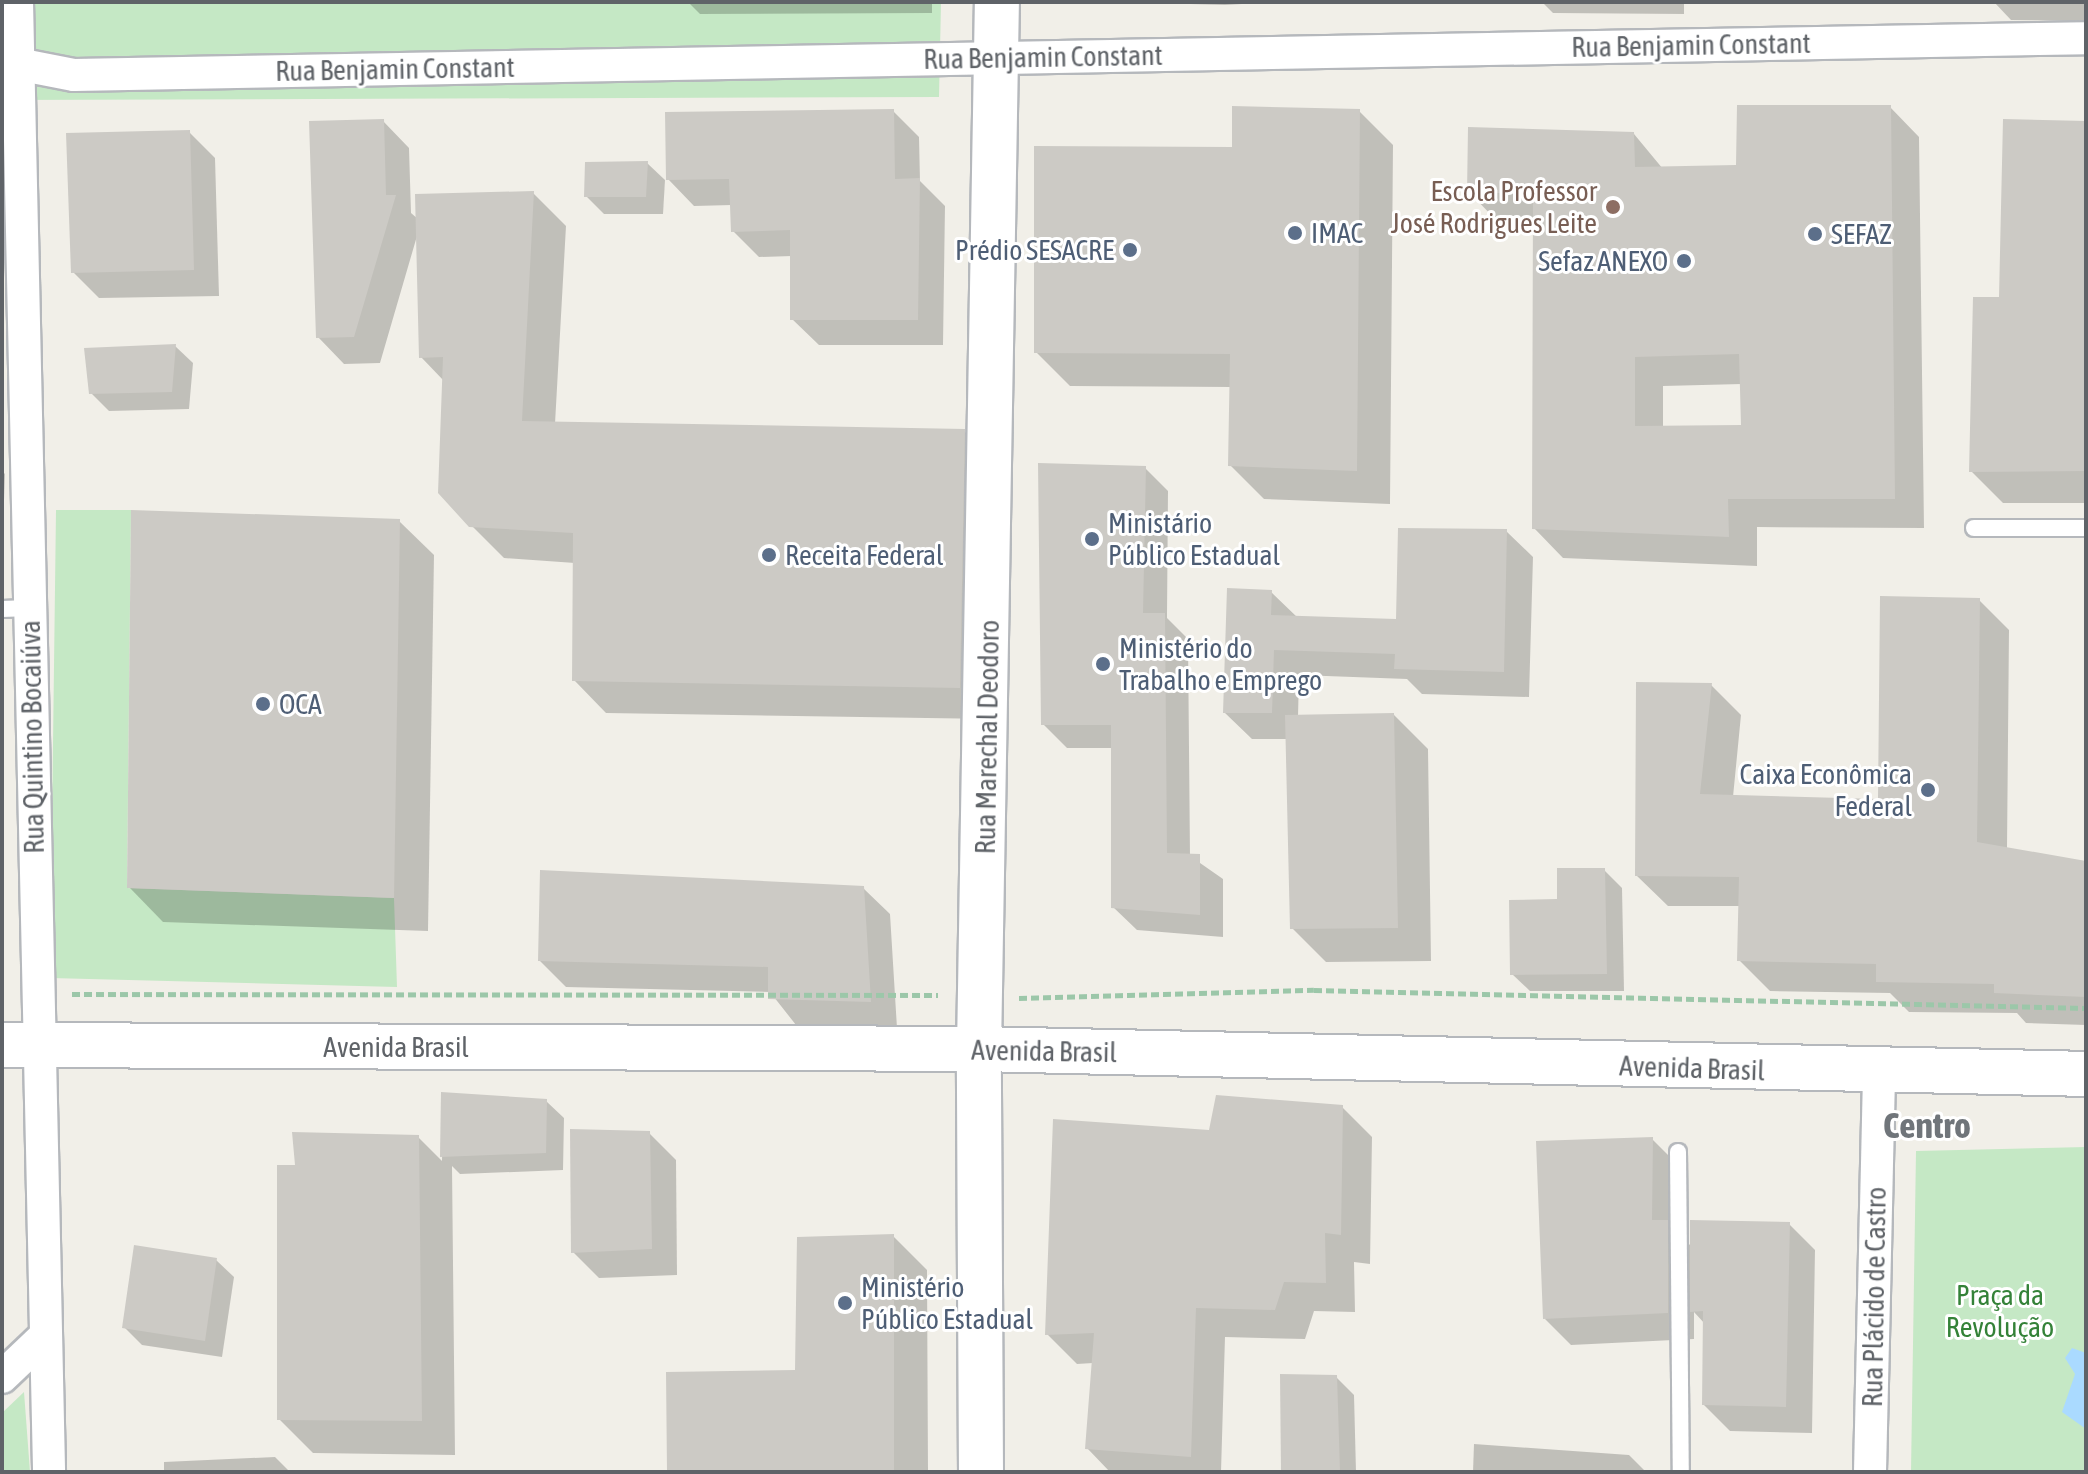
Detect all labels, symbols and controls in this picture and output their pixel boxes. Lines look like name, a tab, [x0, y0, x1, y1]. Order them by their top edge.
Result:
street label: Rua Benjamin Constant	[1571, 26, 1811, 64]
street label: Rua Benjamin Constant	[923, 38, 1163, 76]
street label: Rua Benjamin Constant	[275, 50, 515, 88]
place label: Escola Professor José Rodrigues Leite	[1391, 174, 1597, 240]
marker: Escola Professor José Rodrigues Leite	[1604, 198, 1622, 216]
place label: IMAC	[1311, 216, 1363, 250]
place label: SEFAZ	[1831, 217, 1892, 251]
marker: IMAC	[1286, 224, 1304, 242]
marker: SEFAZ	[1806, 225, 1824, 243]
place label: Prédio SESACRE	[955, 233, 1114, 267]
marker: Prédio SESACRE	[1121, 241, 1139, 259]
place label: Sefaz ANEXO	[1538, 244, 1668, 278]
marker: Sefaz ANEXO	[1675, 252, 1693, 270]
place label: Ministário Público Estadual	[1108, 506, 1280, 572]
marker: Ministário Público Estadual	[1083, 530, 1101, 548]
place label: Receita Federal	[785, 538, 943, 572]
marker: Receita Federal	[760, 546, 778, 564]
street label: Rua Marechal Deodoro	[968, 619, 1006, 855]
street label: Rua Quintino Bocaiúva	[13, 620, 51, 854]
place label: Ministério do Trabalho e Emprego	[1119, 631, 1322, 697]
marker: Ministério do Trabalho e Emprego	[1094, 655, 1112, 673]
place label: OCA	[279, 687, 322, 721]
marker: OCA	[254, 695, 272, 713]
place label: Caixa Econômica Federal	[1740, 757, 1912, 823]
marker: Caixa Econômica Federal	[1919, 781, 1937, 799]
street label: Avenida Brasil	[323, 1030, 469, 1064]
street label: Avenida Brasil	[971, 1033, 1117, 1069]
street label: Avenida Brasil	[1619, 1049, 1765, 1087]
district label: Centro	[1883, 1104, 1971, 1148]
street label: Rua Plácido de Castro	[1855, 1187, 1893, 1407]
place label: Ministério Público Estadual	[861, 1270, 1033, 1336]
park label: Praça da Revolução	[1946, 1278, 2054, 1344]
marker: Ministério Público Estadual	[836, 1294, 854, 1312]

